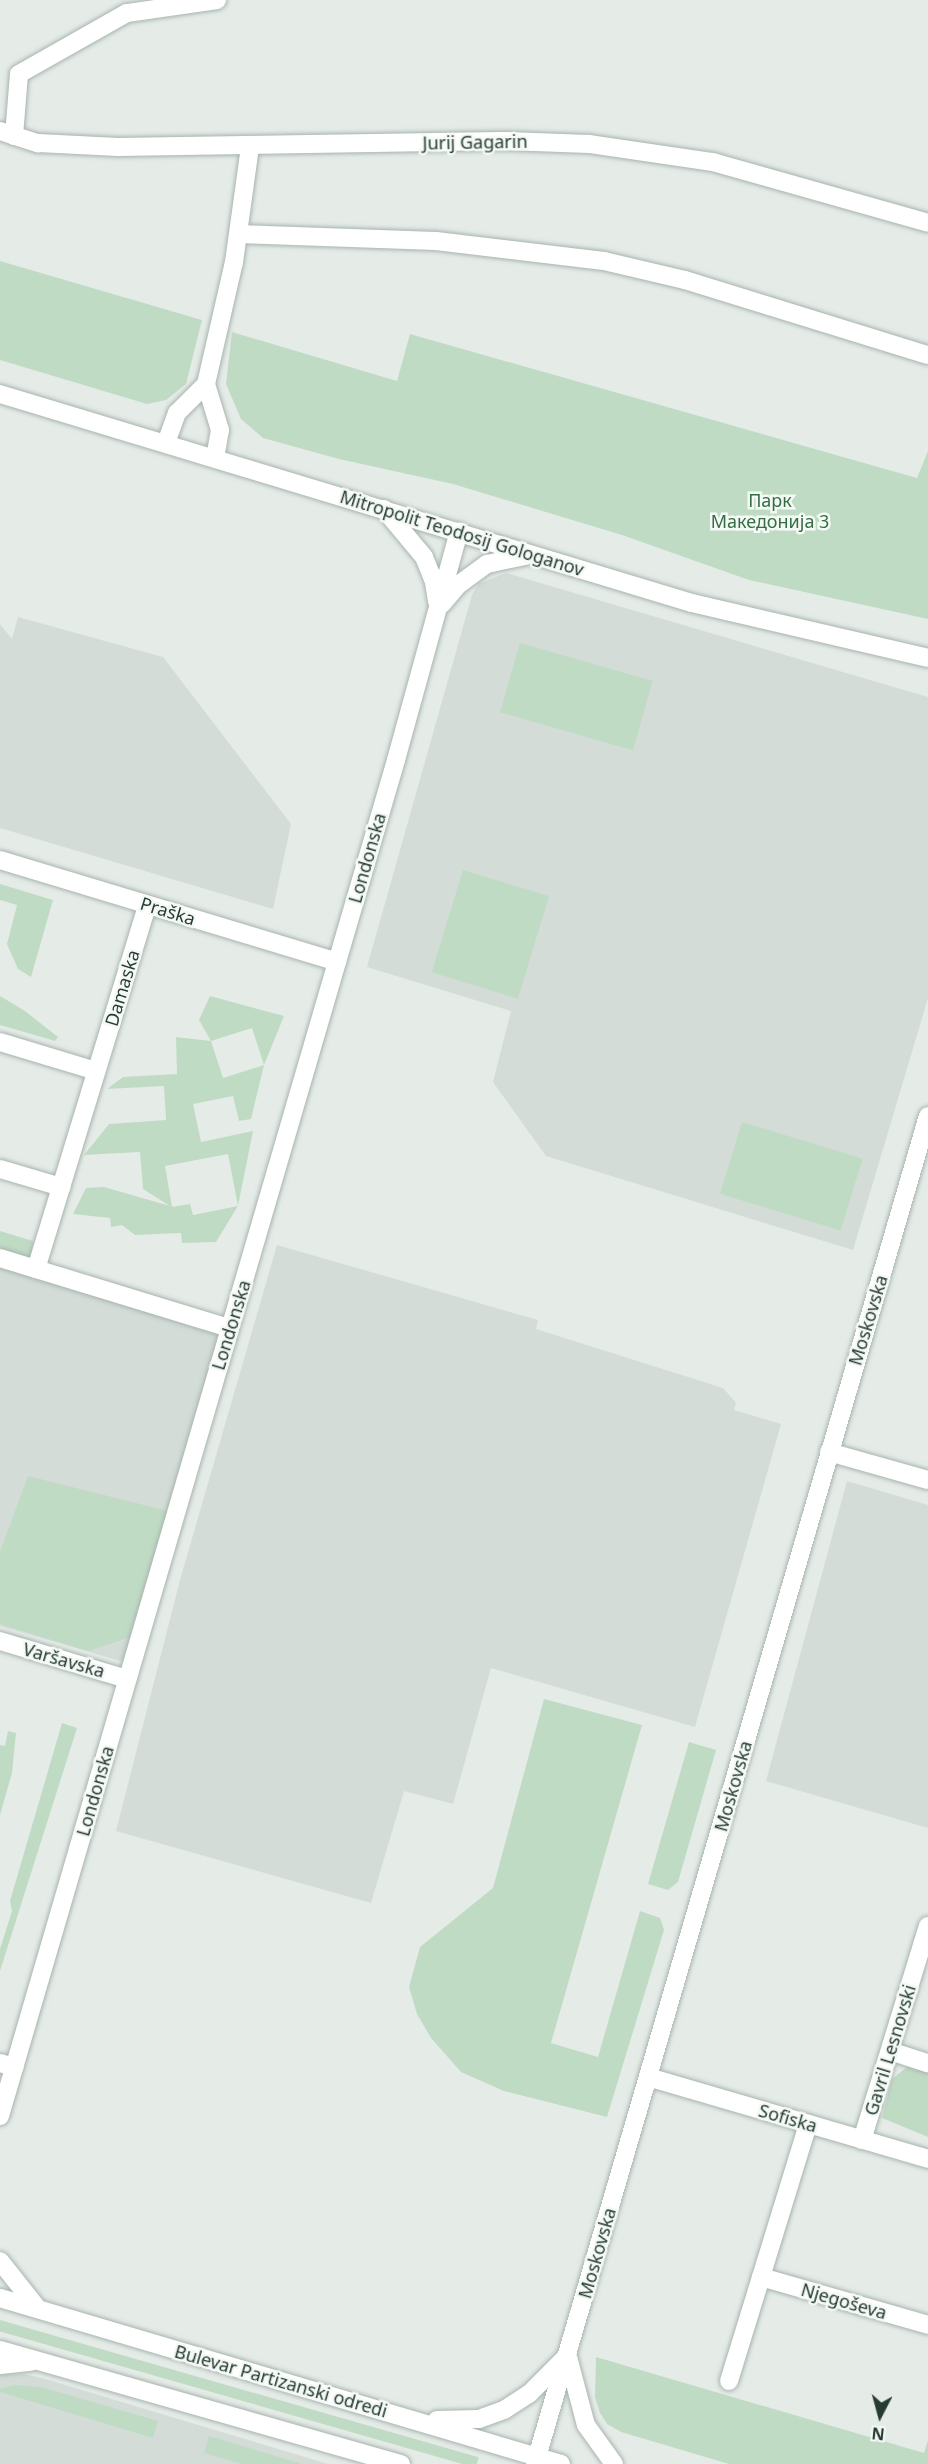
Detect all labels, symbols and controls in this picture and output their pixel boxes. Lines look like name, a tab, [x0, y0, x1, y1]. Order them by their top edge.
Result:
street label: Jurij Gagarin	[422, 130, 528, 154]
street label: Mitropolit Teodosij Gologanov	[338, 486, 586, 580]
park label: Парк Македонија 3	[711, 490, 829, 532]
street label: Londonska	[344, 810, 390, 906]
street label: Praška	[138, 892, 198, 930]
street label: Damaska	[100, 947, 144, 1029]
street label: Moskovska	[844, 1272, 892, 1368]
street label: Londonska	[207, 1277, 255, 1373]
street label: Varšavska	[21, 1638, 107, 1682]
street label: Moskovska	[710, 1738, 756, 1834]
street label: Londonska	[72, 1743, 118, 1839]
street label: Gavril Lesnovski	[860, 1982, 920, 2118]
street label: Sofiska	[756, 2099, 820, 2137]
street label: Moskovska	[574, 2205, 620, 2301]
street label: Njegoševa	[799, 2278, 889, 2324]
street label: Bulevar Partizanski odredi	[172, 2340, 390, 2422]
north arrow	[850, 2386, 910, 2446]
text: N	[871, 2422, 886, 2446]

